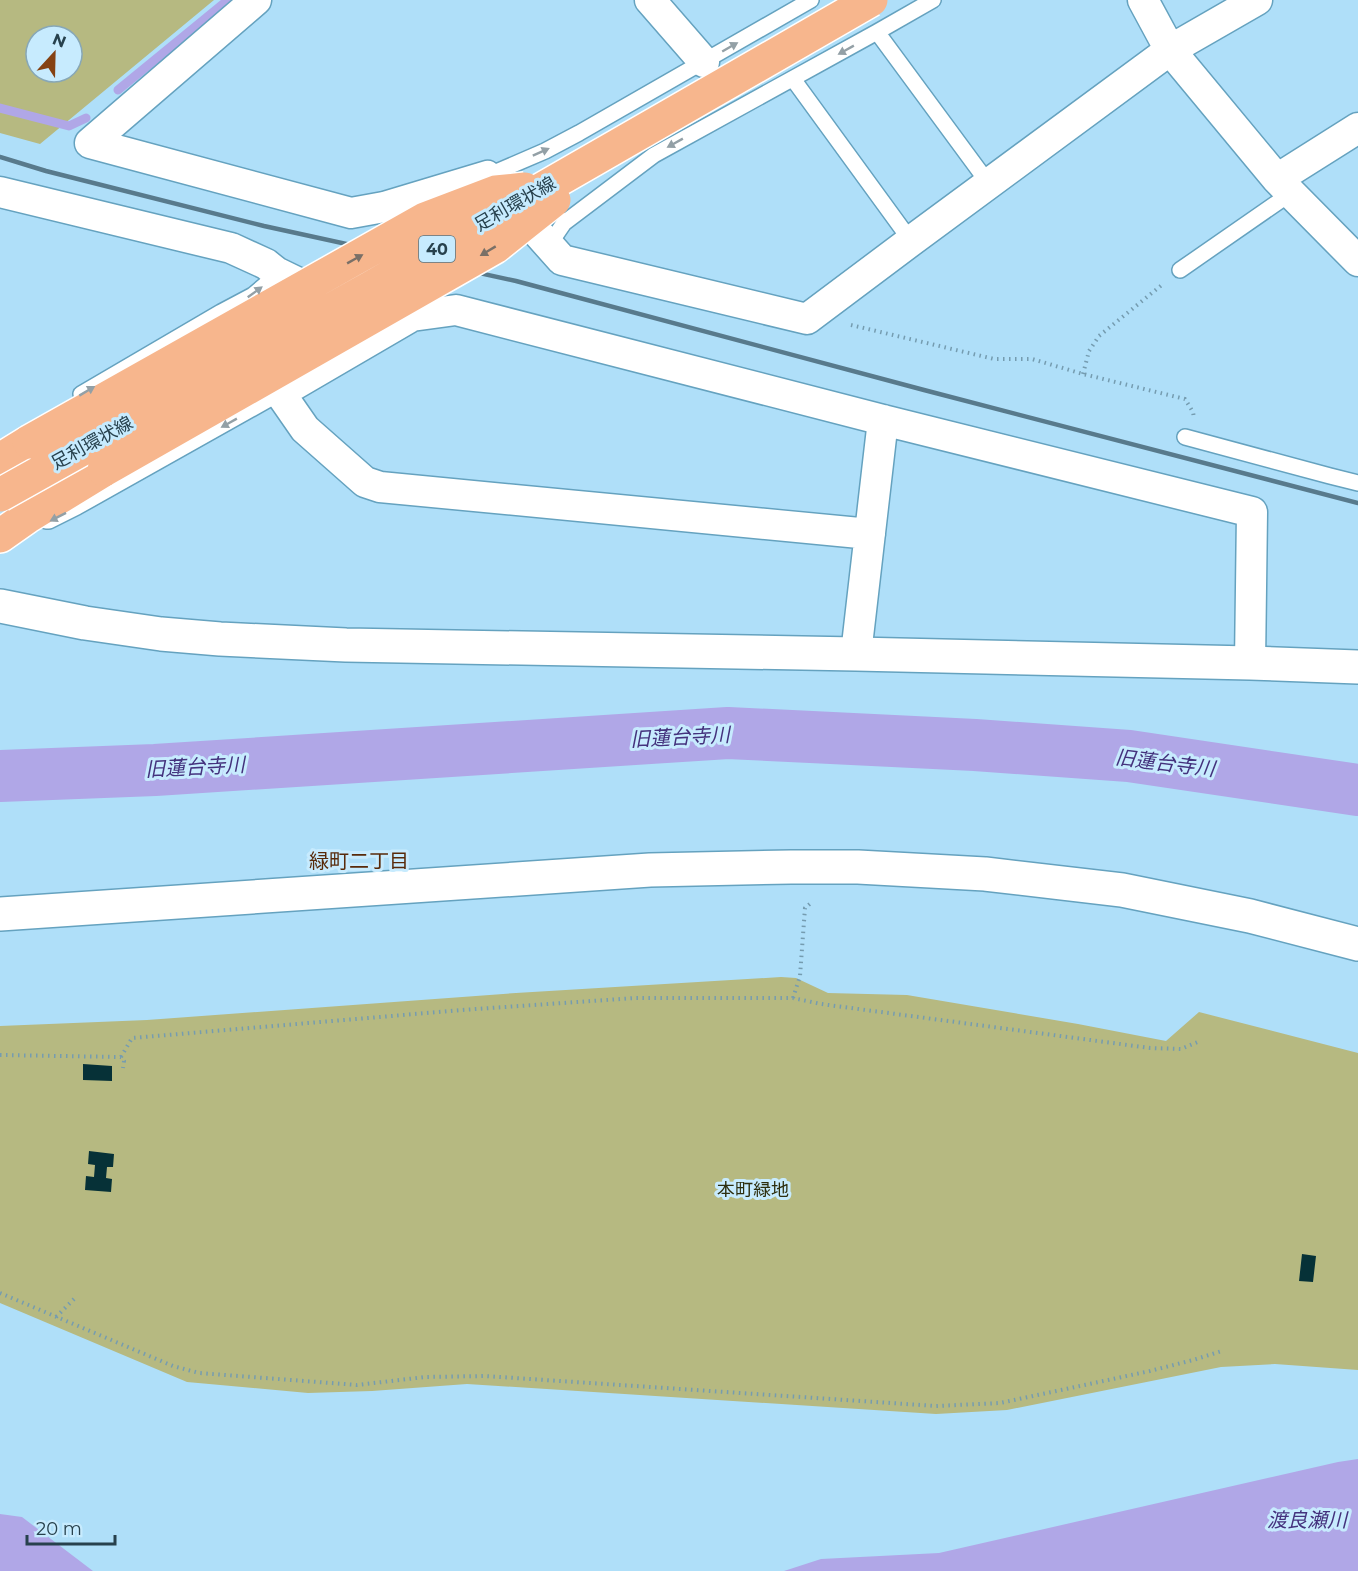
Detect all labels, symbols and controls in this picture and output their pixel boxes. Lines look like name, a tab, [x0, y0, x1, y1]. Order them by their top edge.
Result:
north arrow	[24, 24, 84, 84]
text: N	[50, 29, 69, 52]
one-way arrow	[721, 43, 738, 53]
one-way arrow	[837, 45, 854, 55]
one-way arrow	[666, 138, 683, 148]
one-way arrow	[532, 147, 550, 157]
street label: 足利環状線	[471, 172, 559, 236]
road number: 40	[419, 236, 455, 262]
one-way arrow	[480, 246, 496, 257]
one-way arrow	[347, 254, 364, 264]
one-way arrow	[247, 286, 263, 298]
one-way arrow	[79, 385, 95, 396]
street label: 足利環状線	[47, 412, 137, 474]
one-way arrow	[220, 418, 237, 428]
one-way arrow	[50, 512, 67, 521]
water label: 旧蓮台寺川	[629, 722, 733, 752]
water label: 旧蓮台寺川	[1114, 745, 1218, 781]
water label: 旧蓮台寺川	[144, 752, 248, 782]
district label: 緑町二丁目	[309, 849, 409, 873]
park label: 本町緑地	[717, 1179, 789, 1201]
scale bar	[27, 1508, 116, 1546]
water label: 渡良瀬川	[1267, 1508, 1349, 1532]
text: 20 m	[36, 1518, 82, 1540]

